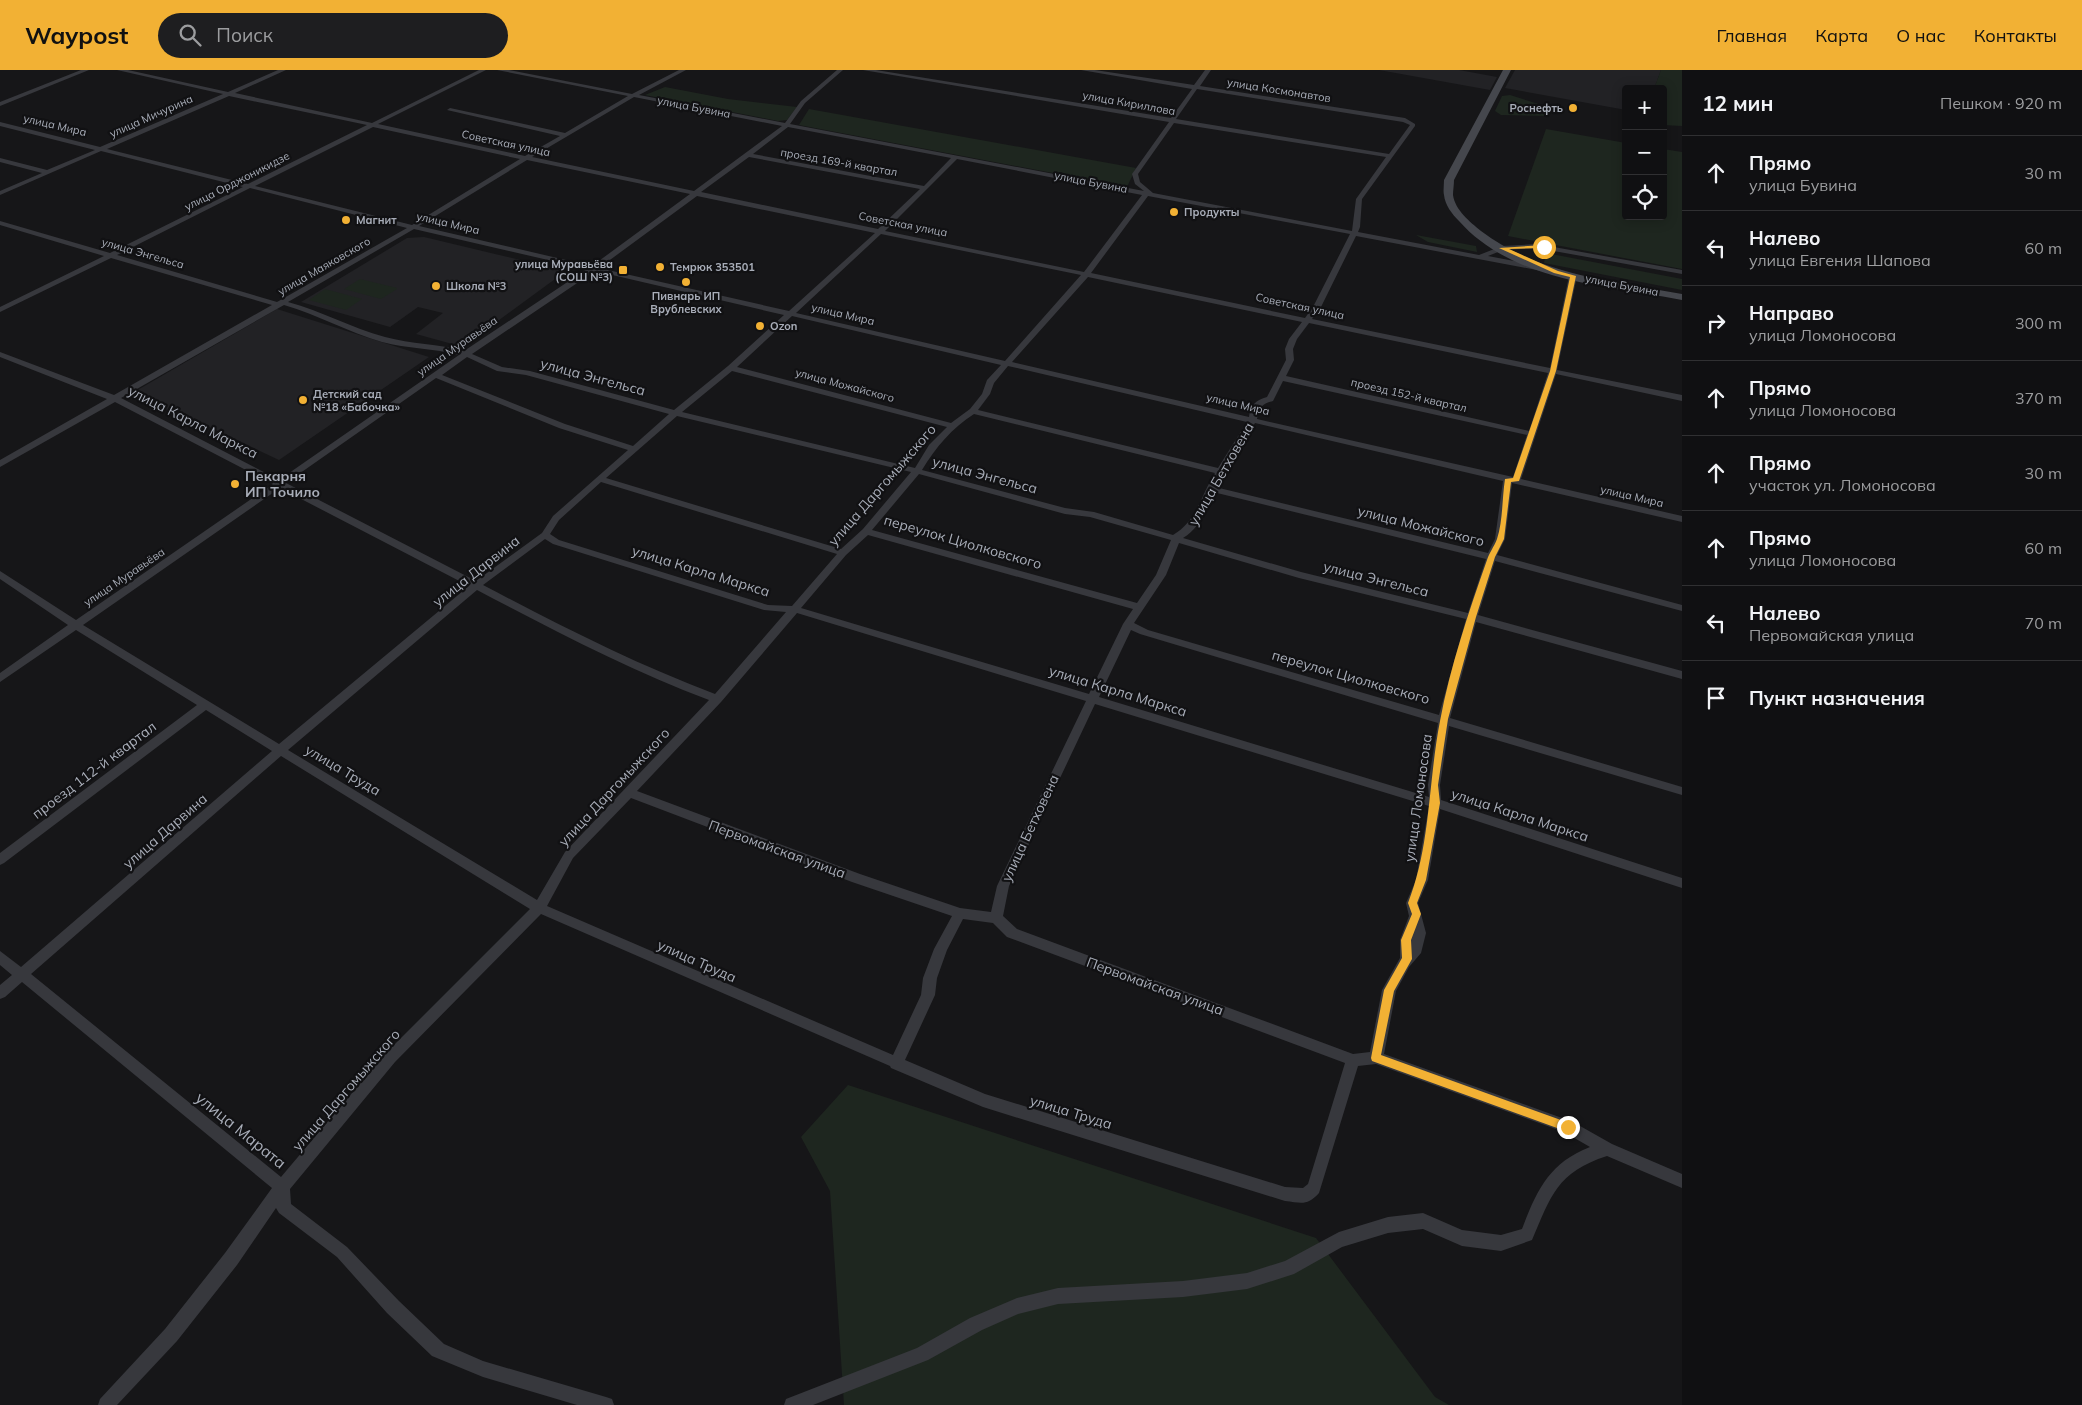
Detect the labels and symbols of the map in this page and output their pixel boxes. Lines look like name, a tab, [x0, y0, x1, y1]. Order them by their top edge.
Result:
street label: улица Космонавтов	[1226, 75, 1332, 105]
street label: улица Кириллова	[1081, 88, 1177, 118]
street label: улица Мичурина	[107, 91, 195, 141]
street label: улица Бувина	[656, 93, 732, 121]
place label: Роснефть	[1510, 101, 1563, 115]
marker: Роснефть	[1567, 102, 1579, 114]
street label: улица Мира	[22, 111, 88, 139]
street label: Советская улица	[460, 127, 552, 159]
street label: проезд 169-й квартал	[779, 145, 899, 179]
street label: улица Орджоникидзе	[182, 148, 292, 214]
street label: улица Бувина	[1053, 168, 1129, 196]
place label: Продукты	[1184, 205, 1240, 219]
marker: Продукты	[1168, 206, 1180, 218]
street label: улица Мира	[415, 209, 481, 237]
street label: Советская улица	[857, 209, 949, 239]
place label: Магнит	[356, 213, 397, 227]
marker: Магнит	[340, 214, 352, 226]
street label: улица Маяковского	[275, 234, 373, 298]
street label: улица Энгельса	[100, 235, 186, 271]
route start	[1533, 236, 1556, 259]
place label: улица Муравьёва (СОШ №3)	[515, 257, 613, 284]
place label: Темрюк 353501	[670, 260, 755, 274]
marker: Темрюк 353501	[654, 261, 666, 273]
marker: улица Муравьёва (СОШ №3)	[617, 264, 629, 276]
street label: улица Бувина	[1584, 271, 1660, 299]
marker: Пивнарь ИП Врублевских	[680, 276, 692, 288]
place label: Школа №3	[446, 279, 507, 293]
marker: Школа №3	[430, 280, 442, 292]
place label: Пивнарь ИП Врублевских	[650, 289, 722, 316]
street label: Советская улица	[1254, 290, 1346, 322]
street label: улица Мира	[810, 300, 876, 328]
street label: улица Муравьёва	[414, 313, 500, 379]
place label: Ozon	[770, 319, 797, 333]
marker: Ozon	[754, 320, 766, 332]
street label: улица Энгельса	[539, 354, 647, 400]
street label: улица Можайского	[794, 365, 896, 405]
street label: проезд 152-й квартал	[1350, 375, 1468, 415]
street label: улица Карла Маркса	[125, 381, 261, 463]
place label: Детский сад №18 «Бабочка»	[313, 387, 401, 414]
street label: улица Мира	[1205, 390, 1271, 418]
marker: Детский сад №18 «Бабочка»	[297, 394, 309, 406]
street label: улица Бетховена	[1184, 419, 1258, 529]
street label: улица Даргомыжского	[824, 420, 940, 550]
street label: улица Энгельса	[931, 452, 1039, 498]
place label: Пекарня ИП Точило	[245, 467, 320, 501]
marker: Пекарня ИП Точило	[229, 478, 241, 490]
street label: улица Мира	[1599, 482, 1665, 510]
street label: улица Можайского	[1356, 502, 1486, 550]
street label: переулок Циолковского	[882, 511, 1044, 573]
street label: улица Дарвина	[429, 531, 523, 611]
street label: улица Карла Маркса	[630, 541, 772, 601]
street label: улица Муравьёва	[81, 545, 167, 609]
street label: улица Энгельса	[1321, 557, 1431, 601]
street label: переулок Циолковского	[1270, 646, 1432, 708]
street label: улица Карла Маркса	[1047, 661, 1189, 721]
street label: проезд 112-й квартал	[28, 717, 160, 823]
street label: улица Даргомыжского	[554, 724, 674, 850]
street label: улица Ломоносова	[1400, 733, 1436, 863]
street label: улица Труда	[302, 740, 384, 800]
street label: улица Бетховена	[997, 772, 1063, 884]
street label: улица Карла Маркса	[1449, 784, 1591, 846]
street label: улица Дарвина	[119, 789, 211, 873]
street label: Первомайская улица	[706, 816, 848, 882]
street label: улица Труда	[655, 936, 739, 986]
street label: Первомайская улица	[1084, 953, 1226, 1019]
street label: улица Даргомыжского	[288, 1025, 404, 1155]
street label: улица Марата	[192, 1087, 290, 1173]
street label: улица Труда	[1028, 1091, 1114, 1133]
route end	[1557, 1116, 1580, 1139]

